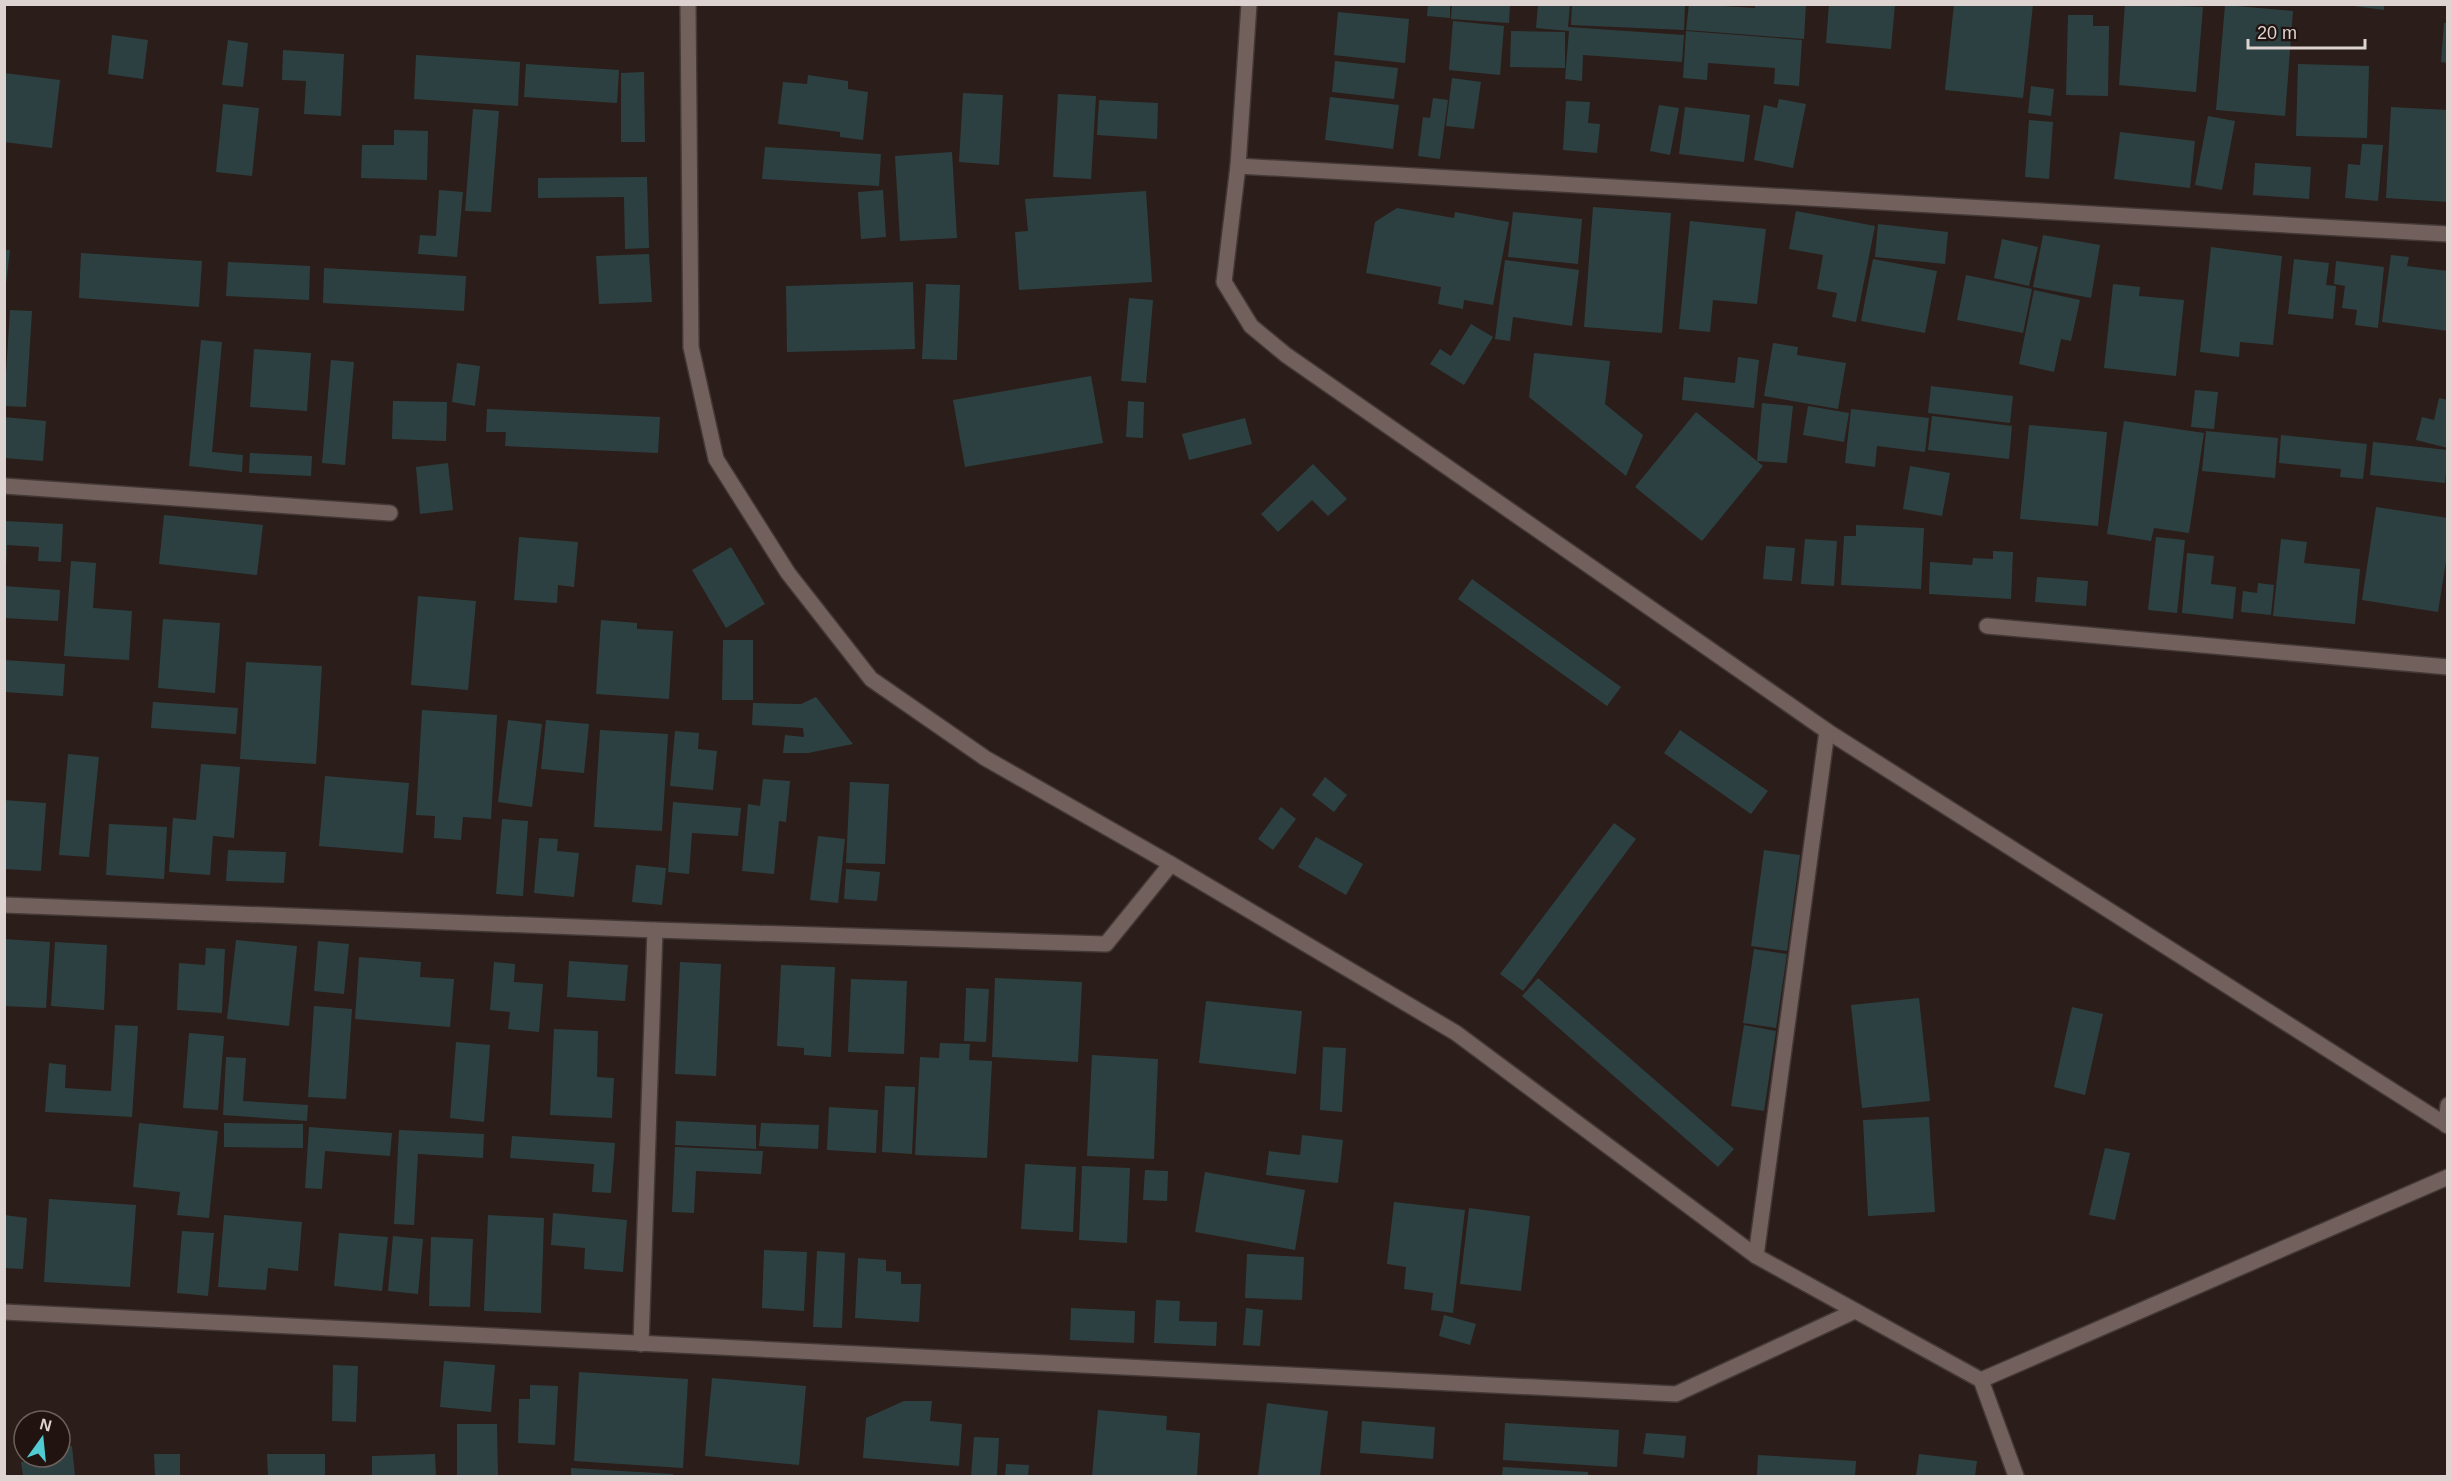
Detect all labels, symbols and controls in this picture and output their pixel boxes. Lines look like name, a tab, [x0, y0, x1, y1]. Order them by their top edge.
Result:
scale bar	[2248, 12, 2365, 50]
text: 20 m	[2257, 23, 2297, 43]
north arrow	[12, 1409, 72, 1469]
text: N	[38, 1415, 54, 1435]

